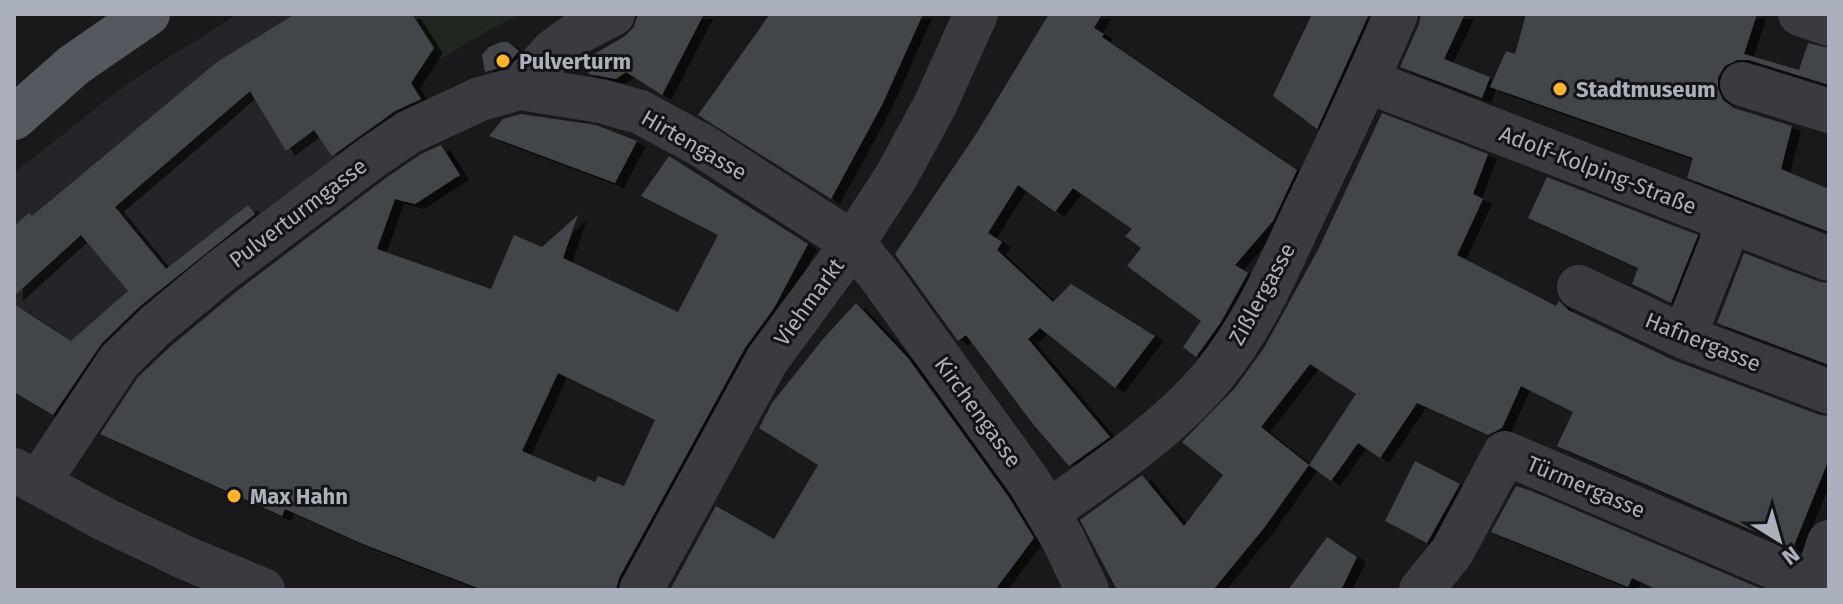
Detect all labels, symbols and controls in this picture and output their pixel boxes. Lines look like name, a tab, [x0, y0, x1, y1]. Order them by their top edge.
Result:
place label: Pulverturm	[519, 48, 631, 75]
marker: Pulverturm	[494, 52, 512, 70]
place label: Stadtmuseum	[1576, 76, 1716, 103]
marker: Stadtmuseum	[1551, 80, 1569, 98]
street label: Hirtengasse	[636, 104, 752, 186]
street label: Adolf-Kolping-Straße	[1496, 120, 1700, 220]
street label: Pulverturmgasse	[224, 152, 372, 274]
street label: Zißlergasse	[1223, 238, 1301, 350]
street label: Viehmarkt	[768, 253, 850, 351]
street label: Hafnergasse	[1641, 307, 1765, 377]
street label: Kirchengasse	[929, 351, 1027, 473]
street label: Türmergasse	[1523, 450, 1649, 524]
place label: Max Hahn	[250, 483, 348, 510]
marker: Max Hahn	[225, 487, 243, 505]
north arrow	[1739, 500, 1819, 580]
text: N	[1777, 540, 1805, 571]

